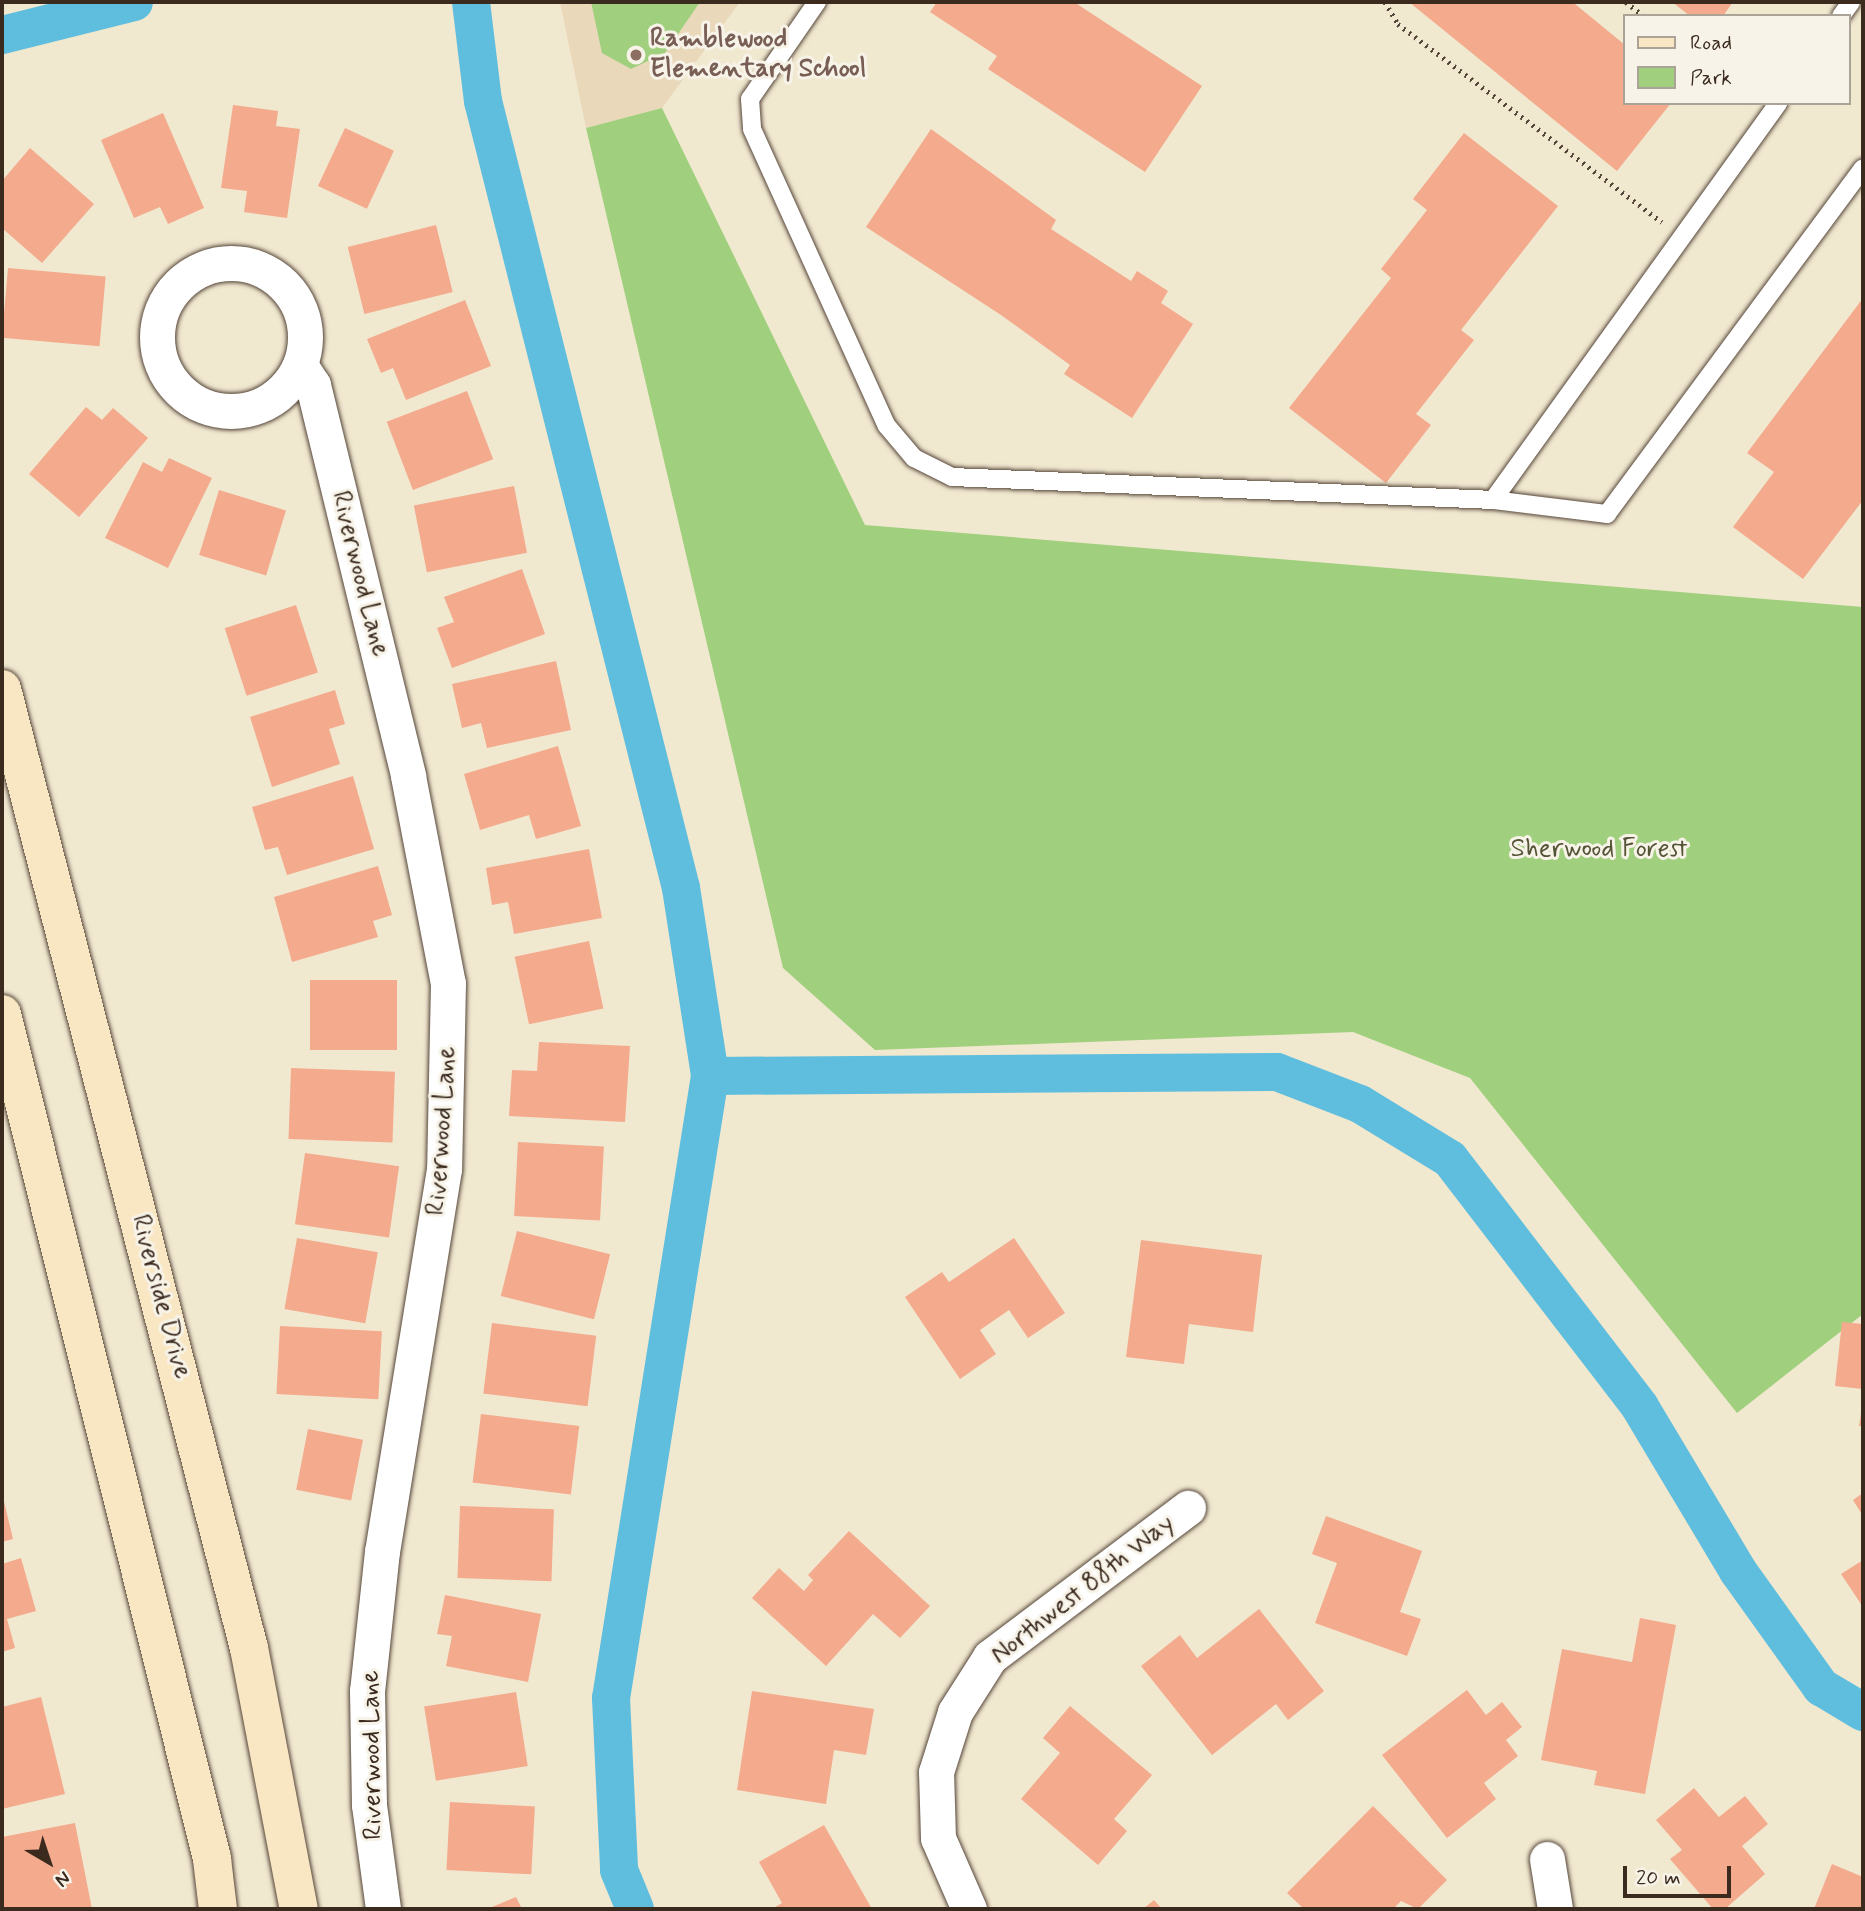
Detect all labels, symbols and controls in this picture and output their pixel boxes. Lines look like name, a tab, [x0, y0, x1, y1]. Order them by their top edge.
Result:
legend	[1624, 14, 1851, 105]
place label: Ramblewood Elementary School	[650, 24, 866, 86]
text: Road	[1690, 29, 1732, 57]
marker: Ramblewood Elementary School	[628, 47, 644, 63]
text: Park	[1690, 64, 1732, 92]
street label: Riverwood Lane	[323, 487, 395, 661]
park label: Sherwood Forest	[1511, 834, 1687, 866]
street label: Riverwood Lane	[421, 1044, 465, 1218]
street label: Riverside Drive	[123, 1213, 197, 1381]
street label: Northwest 88th Way	[985, 1509, 1181, 1671]
street label: Riverwood Lane	[356, 1669, 390, 1841]
north arrow	[14, 1827, 84, 1897]
scale bar	[1627, 1852, 1736, 1896]
text: 20 m	[1636, 1864, 1681, 1892]
text: N	[50, 1865, 75, 1892]

